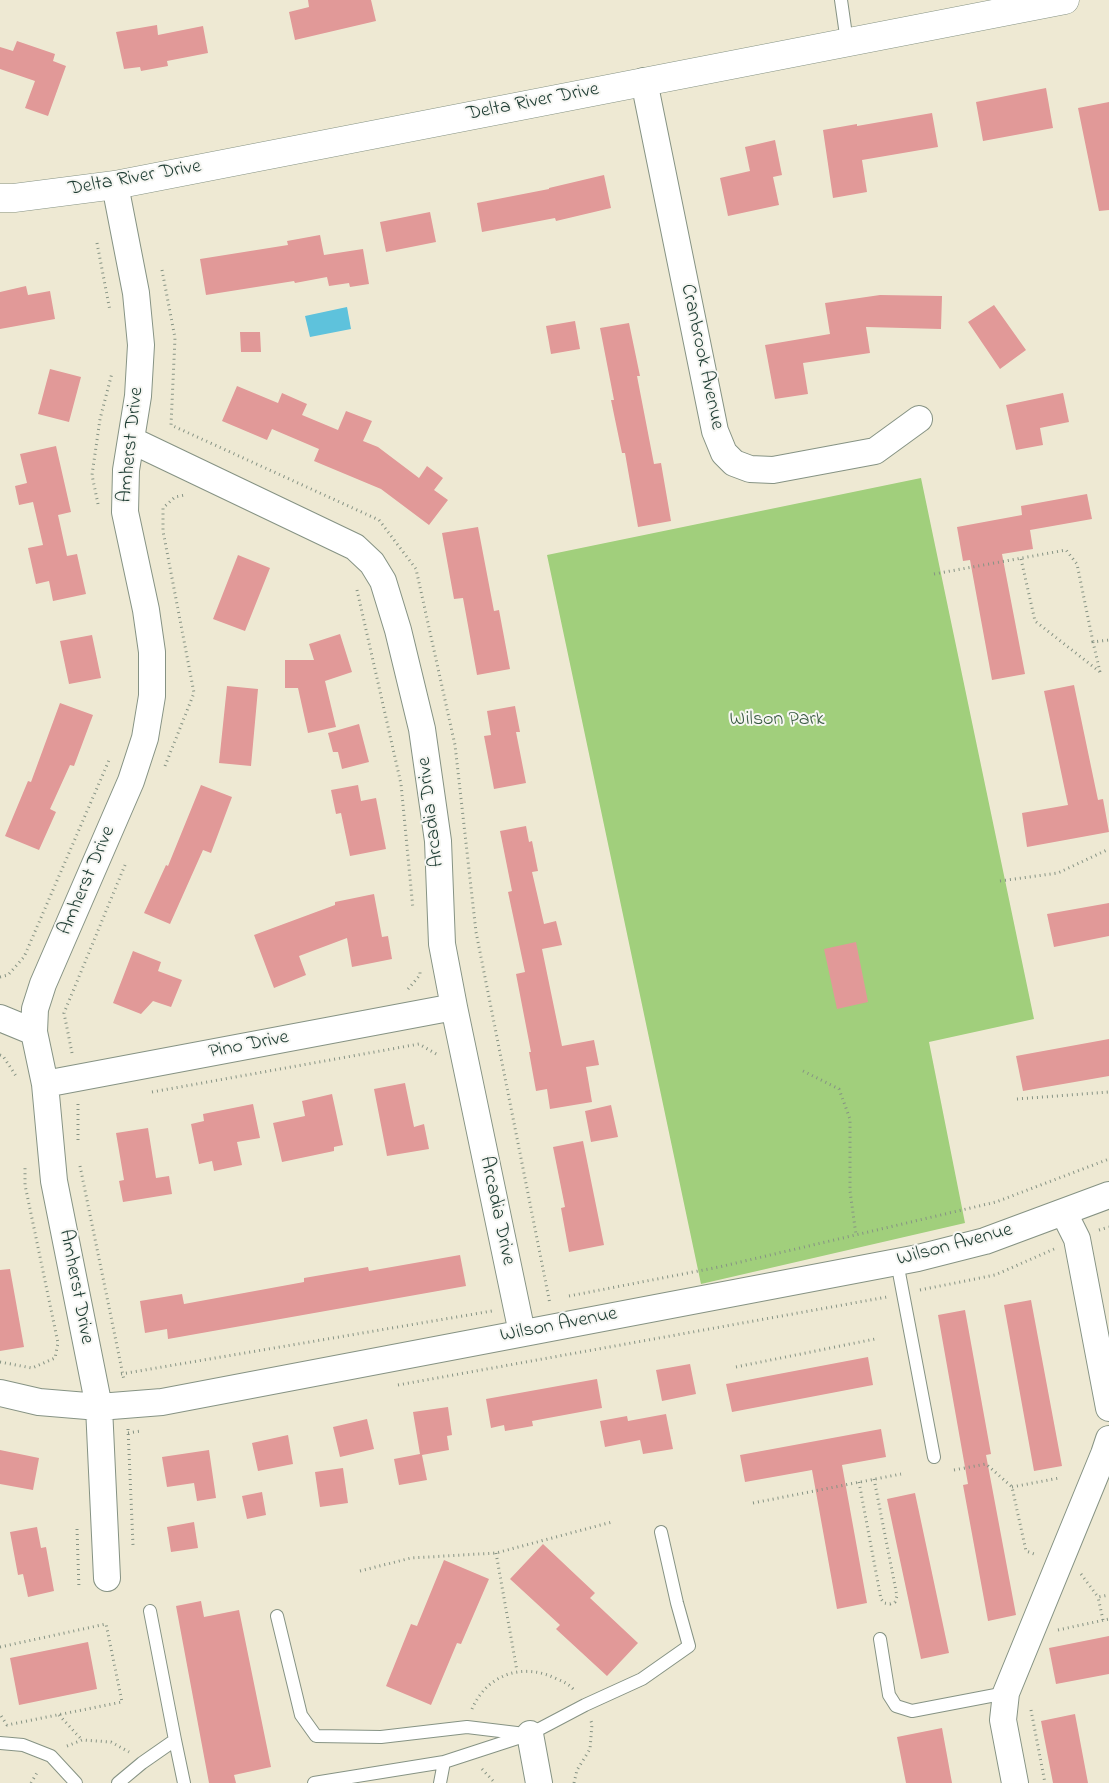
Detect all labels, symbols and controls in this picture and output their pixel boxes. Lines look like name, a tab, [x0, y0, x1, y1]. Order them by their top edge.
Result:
street label: Delta River Drive	[465, 78, 601, 128]
street label: Delta River Drive	[67, 156, 203, 202]
street label: Cranbrook Avenue	[674, 282, 728, 432]
street label: Amherst Drive	[114, 386, 150, 504]
park label: Wilson Park	[729, 709, 825, 733]
street label: Arcadia Drive	[413, 756, 451, 868]
street label: Amherst Drive	[54, 823, 122, 939]
street label: Pino Drive	[207, 1026, 291, 1066]
street label: Arcadia Drive	[473, 1154, 519, 1268]
street label: Wilson Avenue	[895, 1219, 1015, 1273]
street label: Amherst Drive	[52, 1228, 98, 1346]
street label: Wilson Avenue	[498, 1303, 620, 1349]

